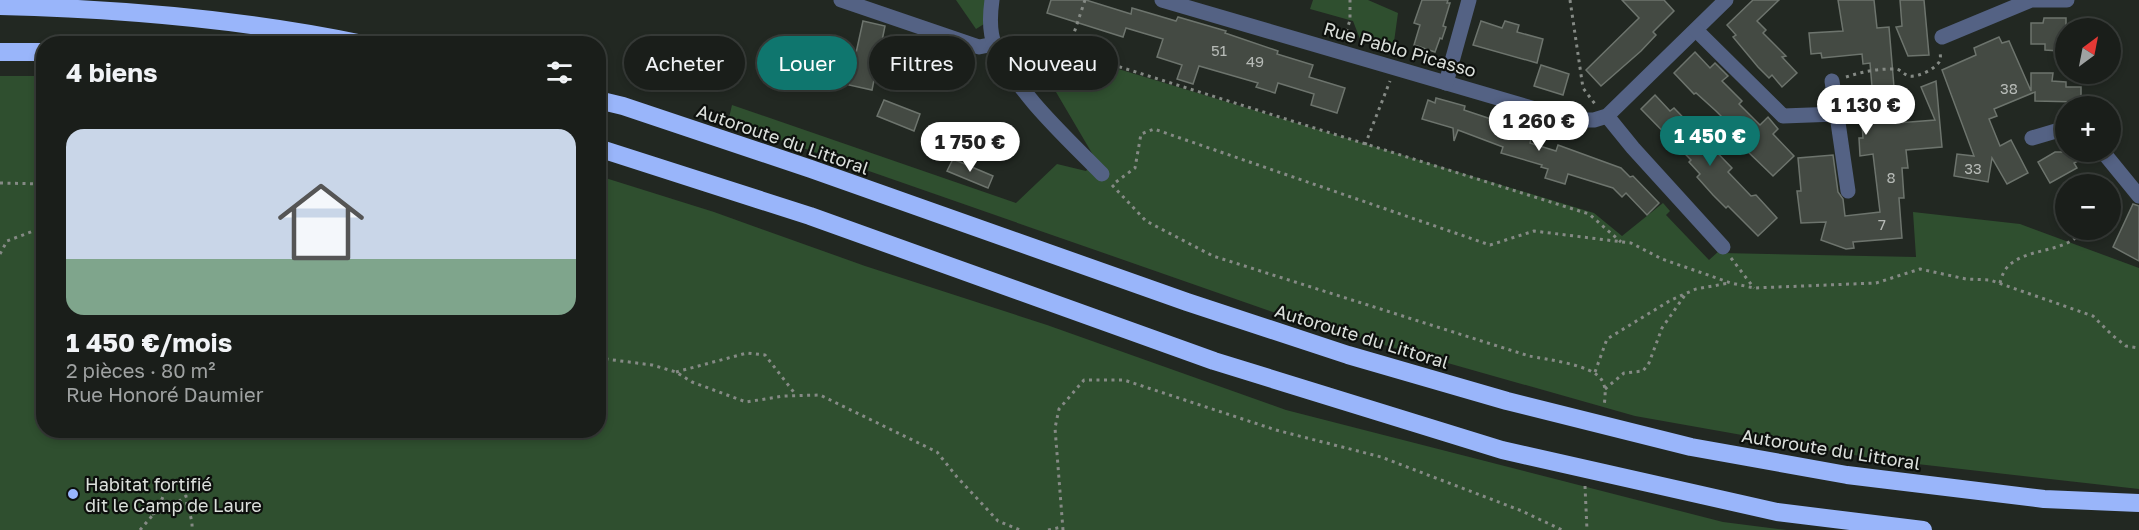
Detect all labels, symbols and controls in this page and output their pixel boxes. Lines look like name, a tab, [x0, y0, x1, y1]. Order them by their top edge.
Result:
street label: Rue Pablo Picasso	[1321, 17, 1479, 81]
north arrow	[2055, 18, 2121, 84]
map controls	[2055, 18, 2121, 240]
chip: Acheter	[624, 36, 745, 90]
chip: Louer	[757, 36, 857, 90]
chip: Filtres	[869, 36, 975, 90]
chip: Nouveau	[987, 36, 1118, 90]
house number: 51	[1211, 41, 1227, 59]
house number: 49	[1246, 52, 1264, 70]
icon: filters	[543, 56, 576, 89]
text: 4 biens	[66, 57, 158, 88]
house number: 38	[2000, 79, 2018, 97]
pin: 1 130 €	[1811, 85, 1921, 136]
text: 1 130 €	[1831, 92, 1901, 116]
button: +	[2055, 96, 2121, 162]
street label: Autoroute du Littoral	[694, 99, 872, 179]
pin: 1 260 €	[1484, 101, 1594, 152]
text: 1 260 €	[1503, 108, 1575, 132]
pin: 1 450 €	[1655, 116, 1765, 167]
pin: 1 750 €	[915, 122, 1025, 173]
text: 1 450 €	[1674, 123, 1746, 147]
text: 1 750 €	[935, 129, 1005, 153]
house number: 33	[1964, 159, 1982, 177]
icon: home	[267, 168, 375, 276]
house number: 8	[1886, 168, 1896, 186]
button: −	[2055, 174, 2121, 240]
house number: 7	[1878, 215, 1886, 233]
street label: Autoroute du Littoral	[1272, 299, 1452, 373]
text: 1 450 €/mois	[66, 327, 232, 358]
text: 2 pièces · 80 m²	[66, 358, 215, 382]
text: Rue Honoré Daumier	[66, 382, 263, 406]
street label: Autoroute du Littoral	[1740, 424, 1922, 474]
place label: Habitat fortifié dit le Camp de Laure	[85, 473, 262, 516]
marker: Habitat fortifié dit le Camp de Laure	[66, 487, 80, 501]

